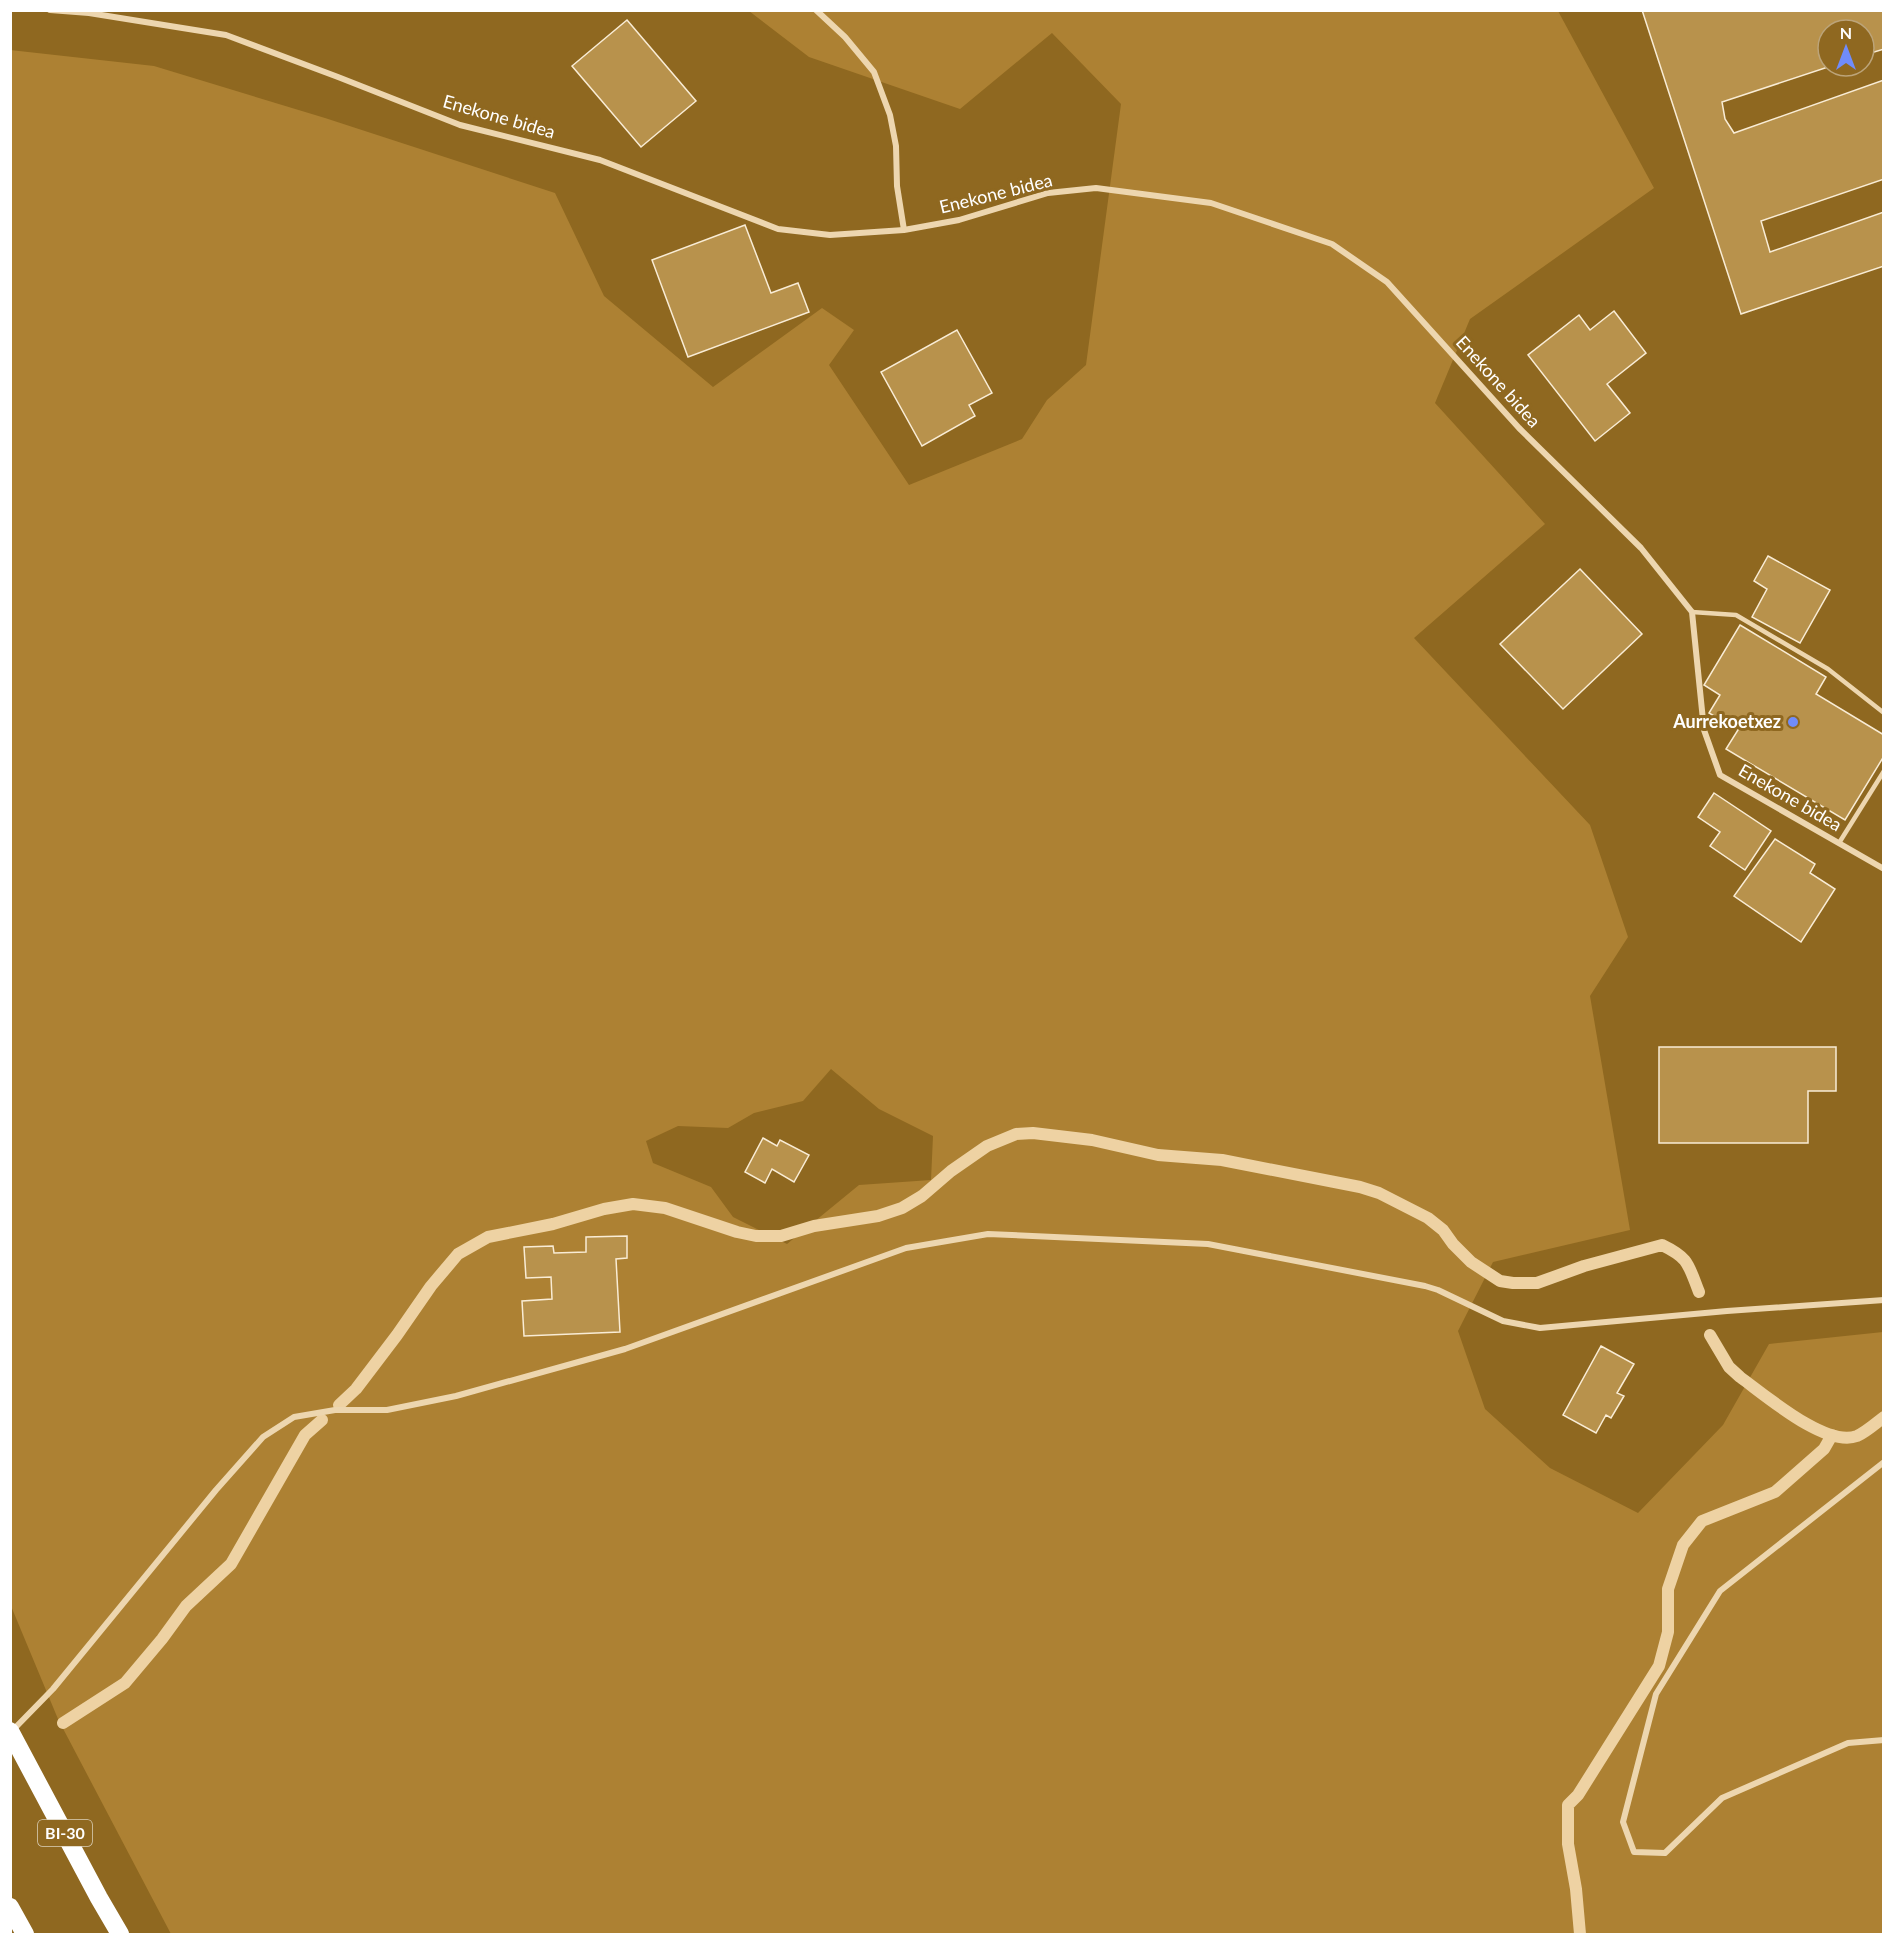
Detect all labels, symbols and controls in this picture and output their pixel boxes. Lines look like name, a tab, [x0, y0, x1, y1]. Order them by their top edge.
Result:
north arrow	[1816, 18, 1876, 78]
text: N	[1840, 23, 1852, 42]
street label: Enekone bidea	[441, 90, 558, 143]
street label: Enekone bidea	[937, 168, 1055, 218]
street label: Enekone bidea	[1452, 331, 1546, 432]
place label: Aurrekoetxez	[1672, 710, 1781, 732]
marker: Aurrekoetxez	[1786, 715, 1800, 729]
street label: Enekone bidea	[1735, 759, 1846, 836]
road number: BI-30	[38, 1820, 92, 1846]

